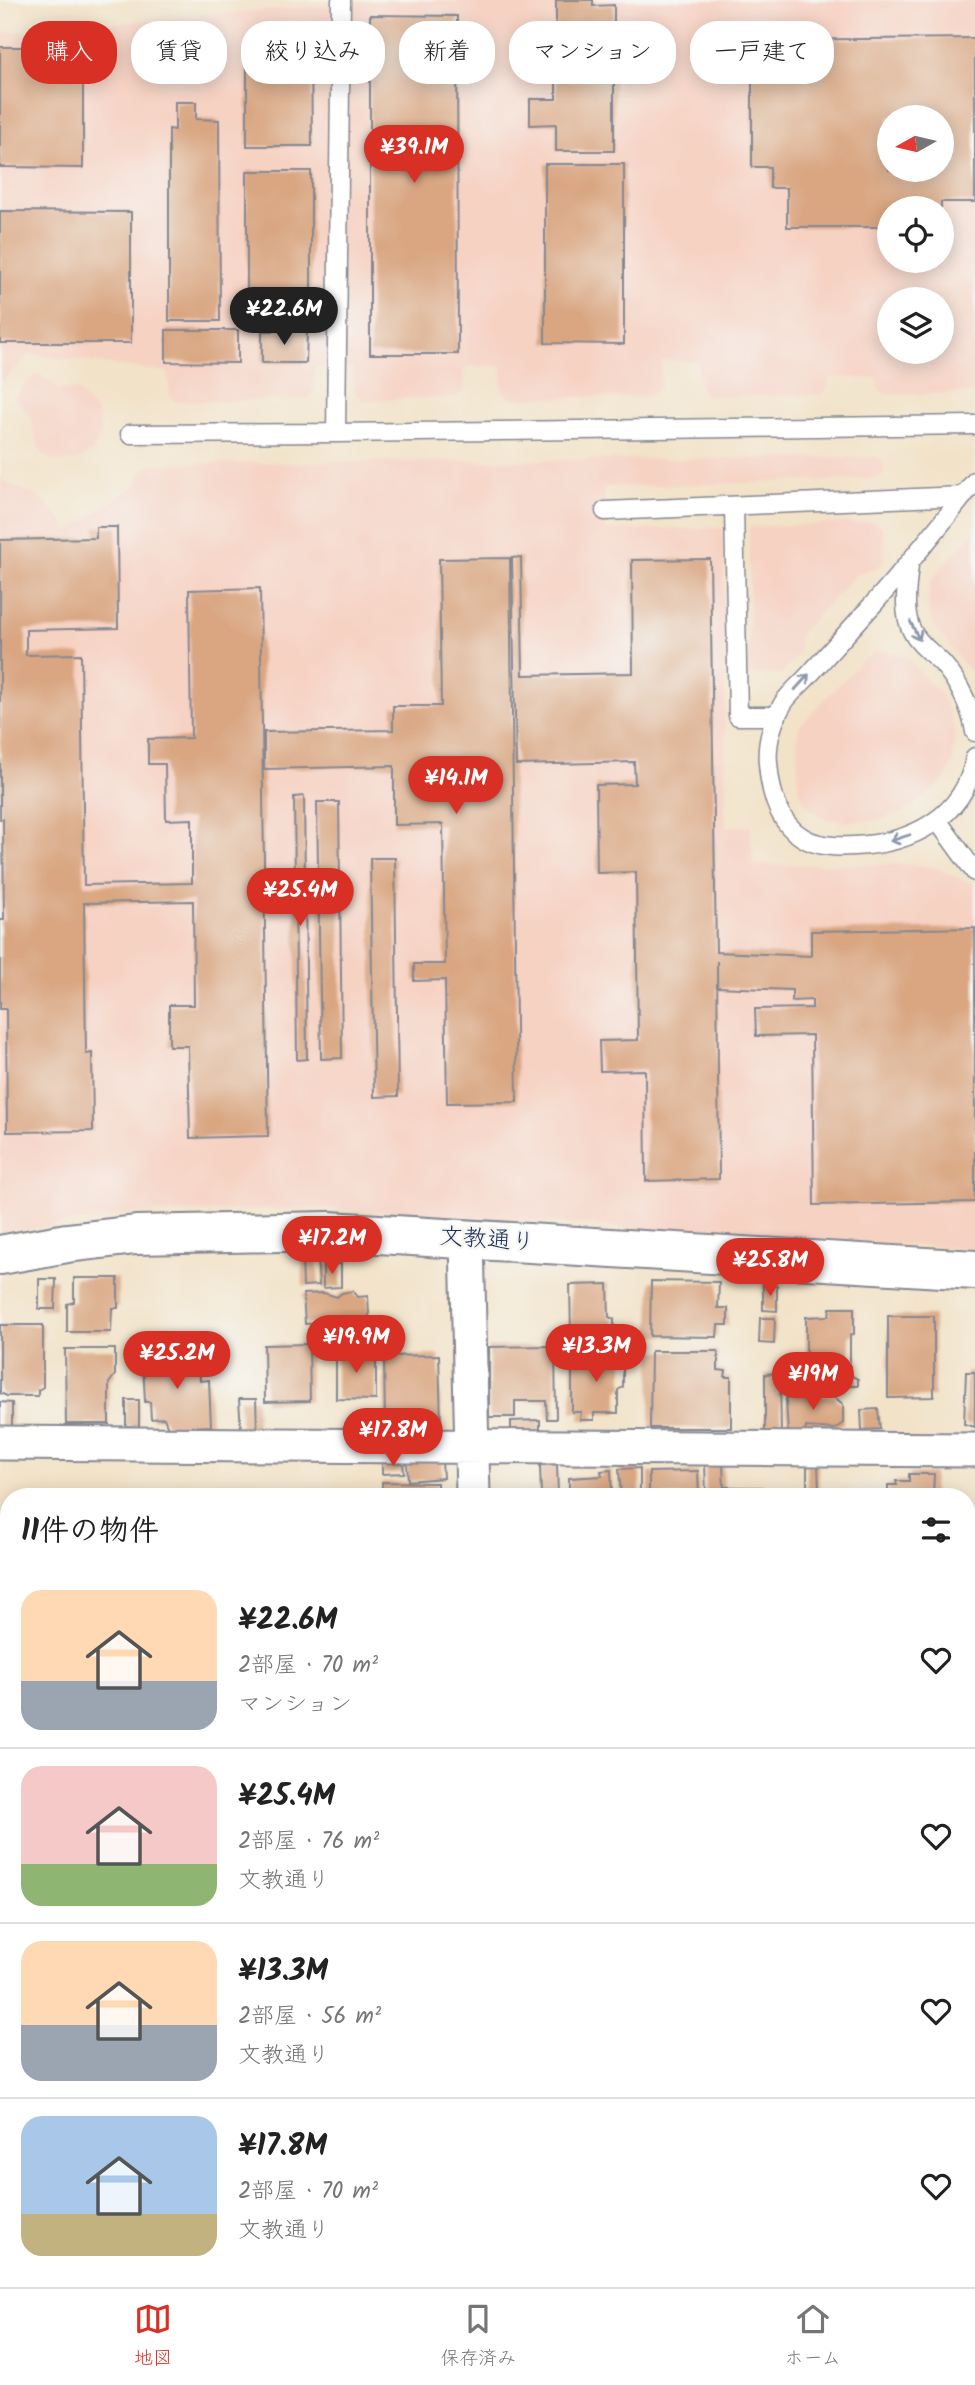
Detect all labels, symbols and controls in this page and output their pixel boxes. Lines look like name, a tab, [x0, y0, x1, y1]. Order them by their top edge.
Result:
chip: 購入	[21, 21, 117, 84]
chip: 賃貸	[131, 21, 227, 84]
chip: 絞り込み	[241, 21, 385, 84]
chip: 新着	[399, 21, 495, 84]
chip: マンション	[509, 21, 676, 84]
chip: 一戸建て	[690, 21, 834, 84]
north arrow	[877, 105, 954, 182]
map controls	[877, 105, 954, 364]
pin: ¥39.1M	[357, 125, 471, 185]
text: ¥39.1M	[380, 130, 448, 166]
button: locate	[877, 196, 954, 273]
button: layers	[877, 287, 954, 364]
pin: ¥22.6M	[227, 288, 341, 347]
text: ¥22.6M	[246, 292, 322, 328]
one-way arrow	[909, 620, 922, 641]
one-way arrow	[794, 673, 810, 691]
pin: ¥14.1M	[399, 756, 513, 816]
text: ¥14.1M	[424, 761, 488, 797]
one-way arrow	[890, 833, 912, 845]
pin: ¥25.4M	[243, 869, 357, 928]
text: ¥25.4M	[263, 873, 337, 909]
pin: ¥17.2M	[275, 1216, 389, 1276]
street label: 文教通り	[438, 1217, 536, 1263]
text: ¥17.2M	[298, 1221, 366, 1257]
pin: ¥25.8M	[713, 1238, 827, 1298]
text: ¥25.8M	[732, 1243, 808, 1279]
pin: ¥19.9M	[299, 1316, 413, 1375]
text: ¥19.9M	[322, 1320, 390, 1356]
pin: ¥13.3M	[539, 1324, 653, 1384]
text: ¥13.3M	[561, 1329, 631, 1365]
pin: ¥25.2M	[120, 1332, 234, 1391]
text: ¥25.2M	[139, 1336, 215, 1372]
pin: ¥19M	[772, 1352, 854, 1412]
text: ¥19M	[788, 1357, 838, 1393]
pin: ¥17.8M	[336, 1408, 450, 1468]
text: ¥17.8M	[359, 1413, 427, 1449]
text: 11件の物件	[21, 1508, 159, 1556]
icon: filters	[917, 1511, 955, 1549]
text: ¥22.6M	[238, 1597, 337, 1645]
icon: home	[77, 1618, 161, 1702]
icon: heart	[917, 1641, 955, 1679]
text: 2部屋 · 70 m²	[238, 1648, 378, 1684]
text: マンション	[238, 1687, 352, 1723]
text: ¥25.4M	[238, 1773, 335, 1821]
icon: home	[77, 1794, 161, 1878]
icon: heart	[917, 1817, 955, 1855]
text: 2部屋 · 76 m²	[238, 1824, 379, 1860]
text: 文教通り	[238, 1863, 330, 1899]
text: ¥13.3M	[238, 1948, 328, 1996]
icon: home	[77, 1969, 161, 2053]
icon: heart	[917, 1992, 955, 2030]
text: 2部屋 · 56 m²	[238, 1999, 381, 2035]
text: 文教通り	[238, 2038, 330, 2074]
text: ¥17.8M	[238, 2123, 327, 2171]
icon: home	[77, 2144, 161, 2228]
icon: heart	[917, 2167, 955, 2205]
text: 2部屋 · 70 m²	[238, 2174, 378, 2210]
text: 文教通り	[238, 2213, 330, 2249]
tab: 地図	[134, 2300, 172, 2374]
tab: 保存済み	[440, 2300, 516, 2374]
tab: ホーム	[785, 2300, 841, 2374]

